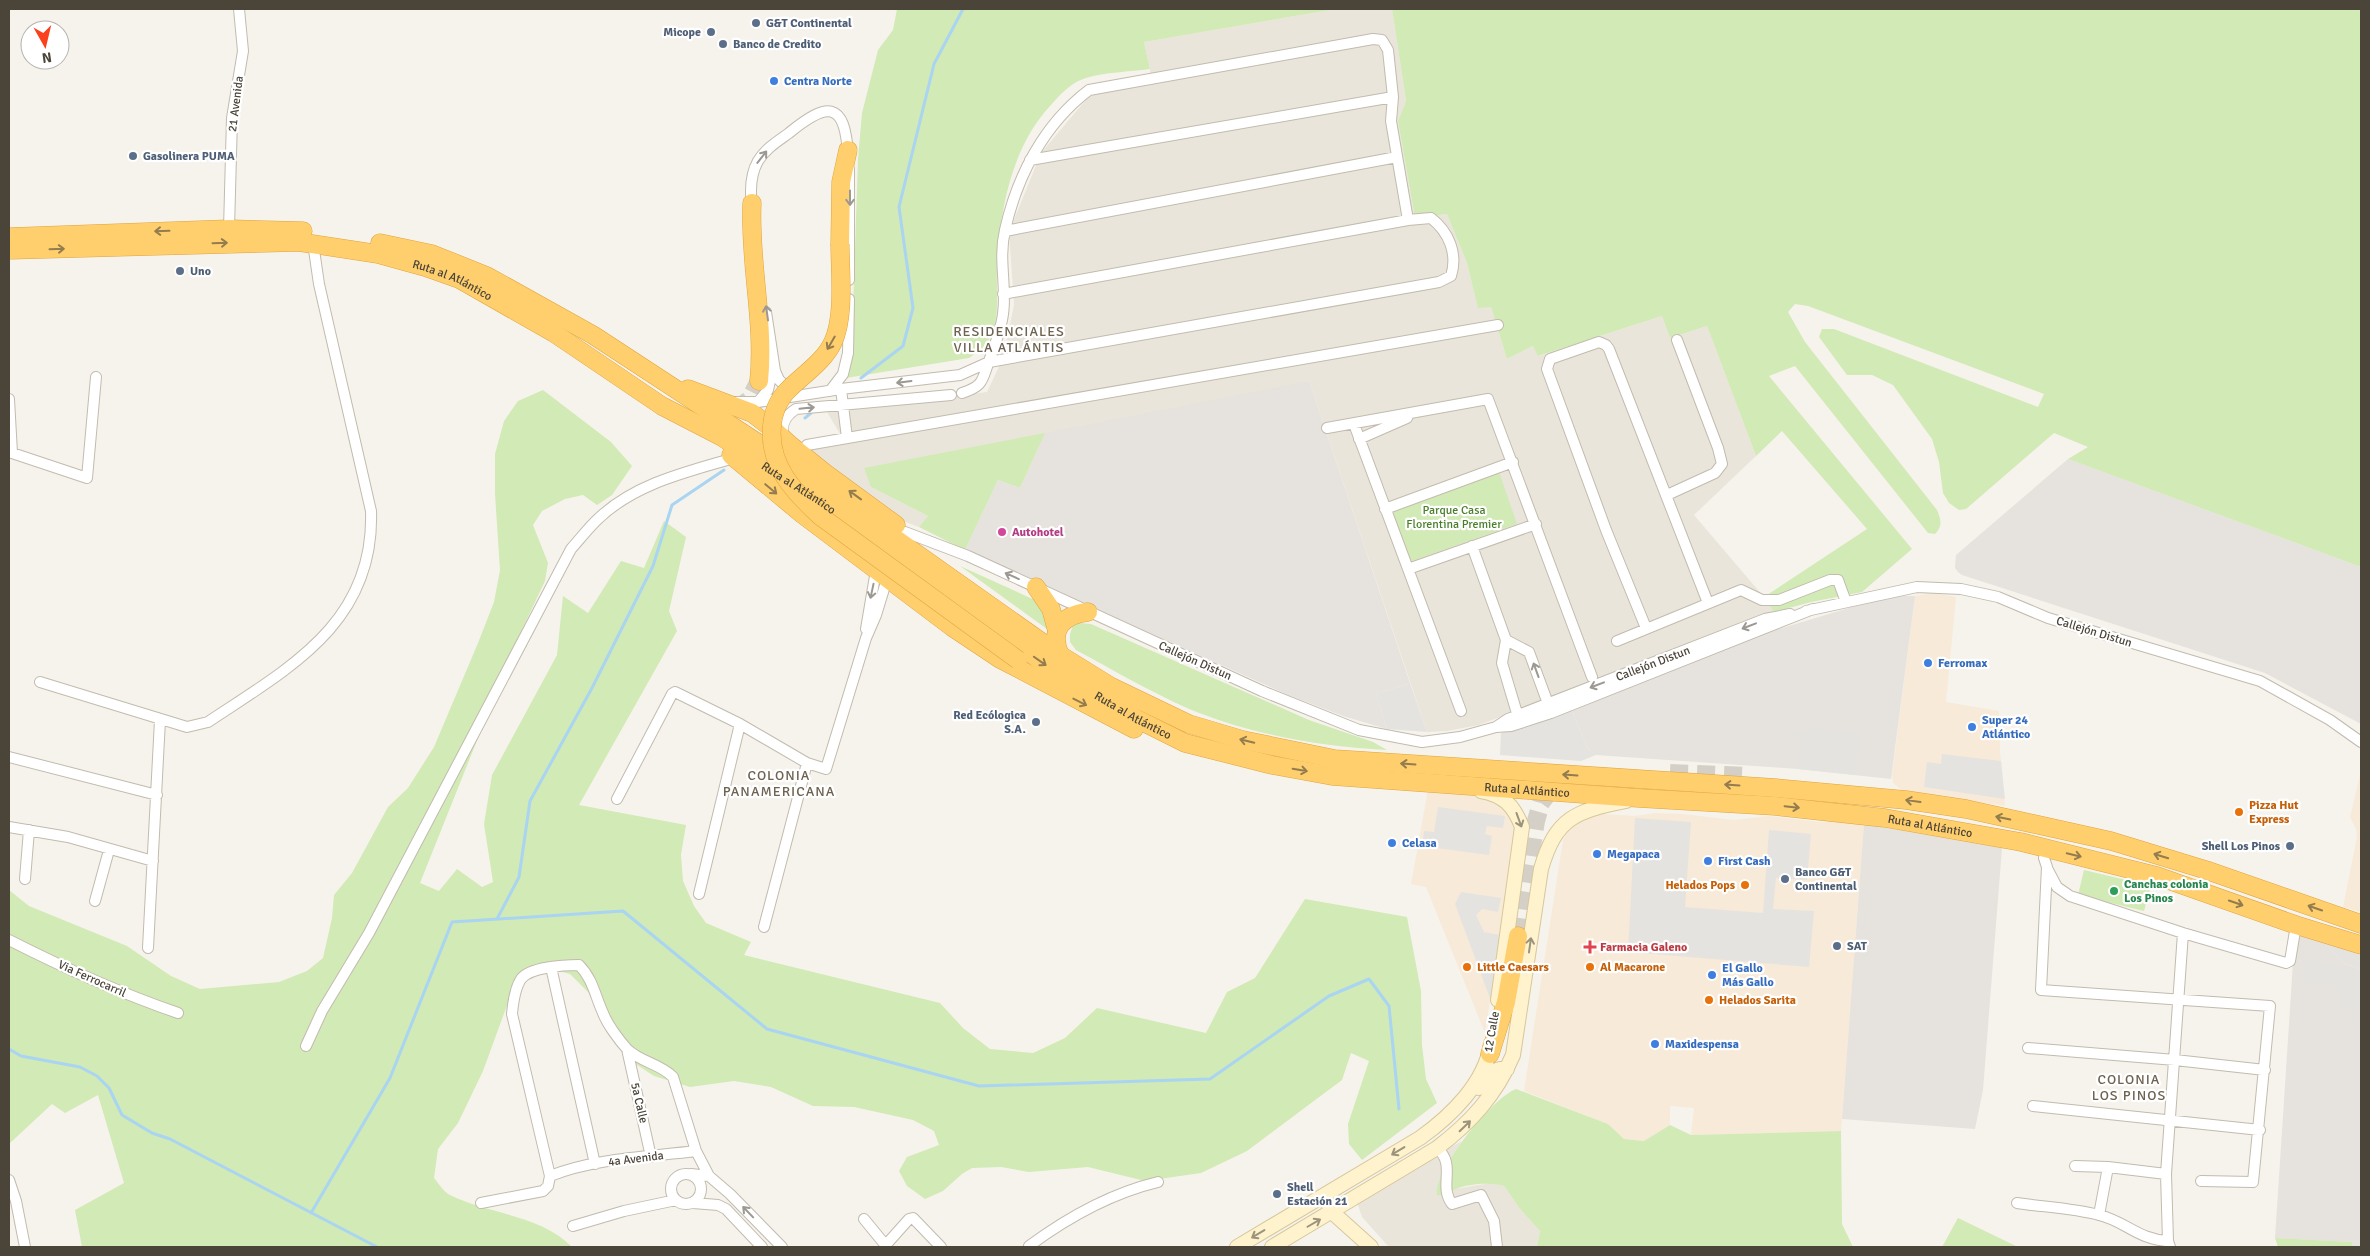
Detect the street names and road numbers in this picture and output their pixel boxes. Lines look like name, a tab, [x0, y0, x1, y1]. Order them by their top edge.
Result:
street label: 21 Avenida	[225, 75, 247, 133]
street label: Ruta al Atlántico	[411, 256, 495, 304]
street label: Ruta al Atlántico	[758, 458, 839, 517]
street label: Callejón Distun	[2054, 613, 2134, 651]
street label: Callejón Distun	[1156, 638, 1234, 684]
street label: Callejón Distun	[1614, 643, 1692, 685]
street label: Ruta al Atlántico	[1092, 688, 1174, 743]
street label: Ruta al Atlántico	[1484, 779, 1570, 801]
street label: Ruta al Atlántico	[1887, 811, 1974, 841]
street label: Via Ferrocarril	[56, 957, 129, 1001]
street label: 12 Calle	[1481, 1010, 1503, 1054]
street label: 5a Calle	[627, 1081, 651, 1125]
street label: 4a Avenida	[607, 1148, 665, 1170]

